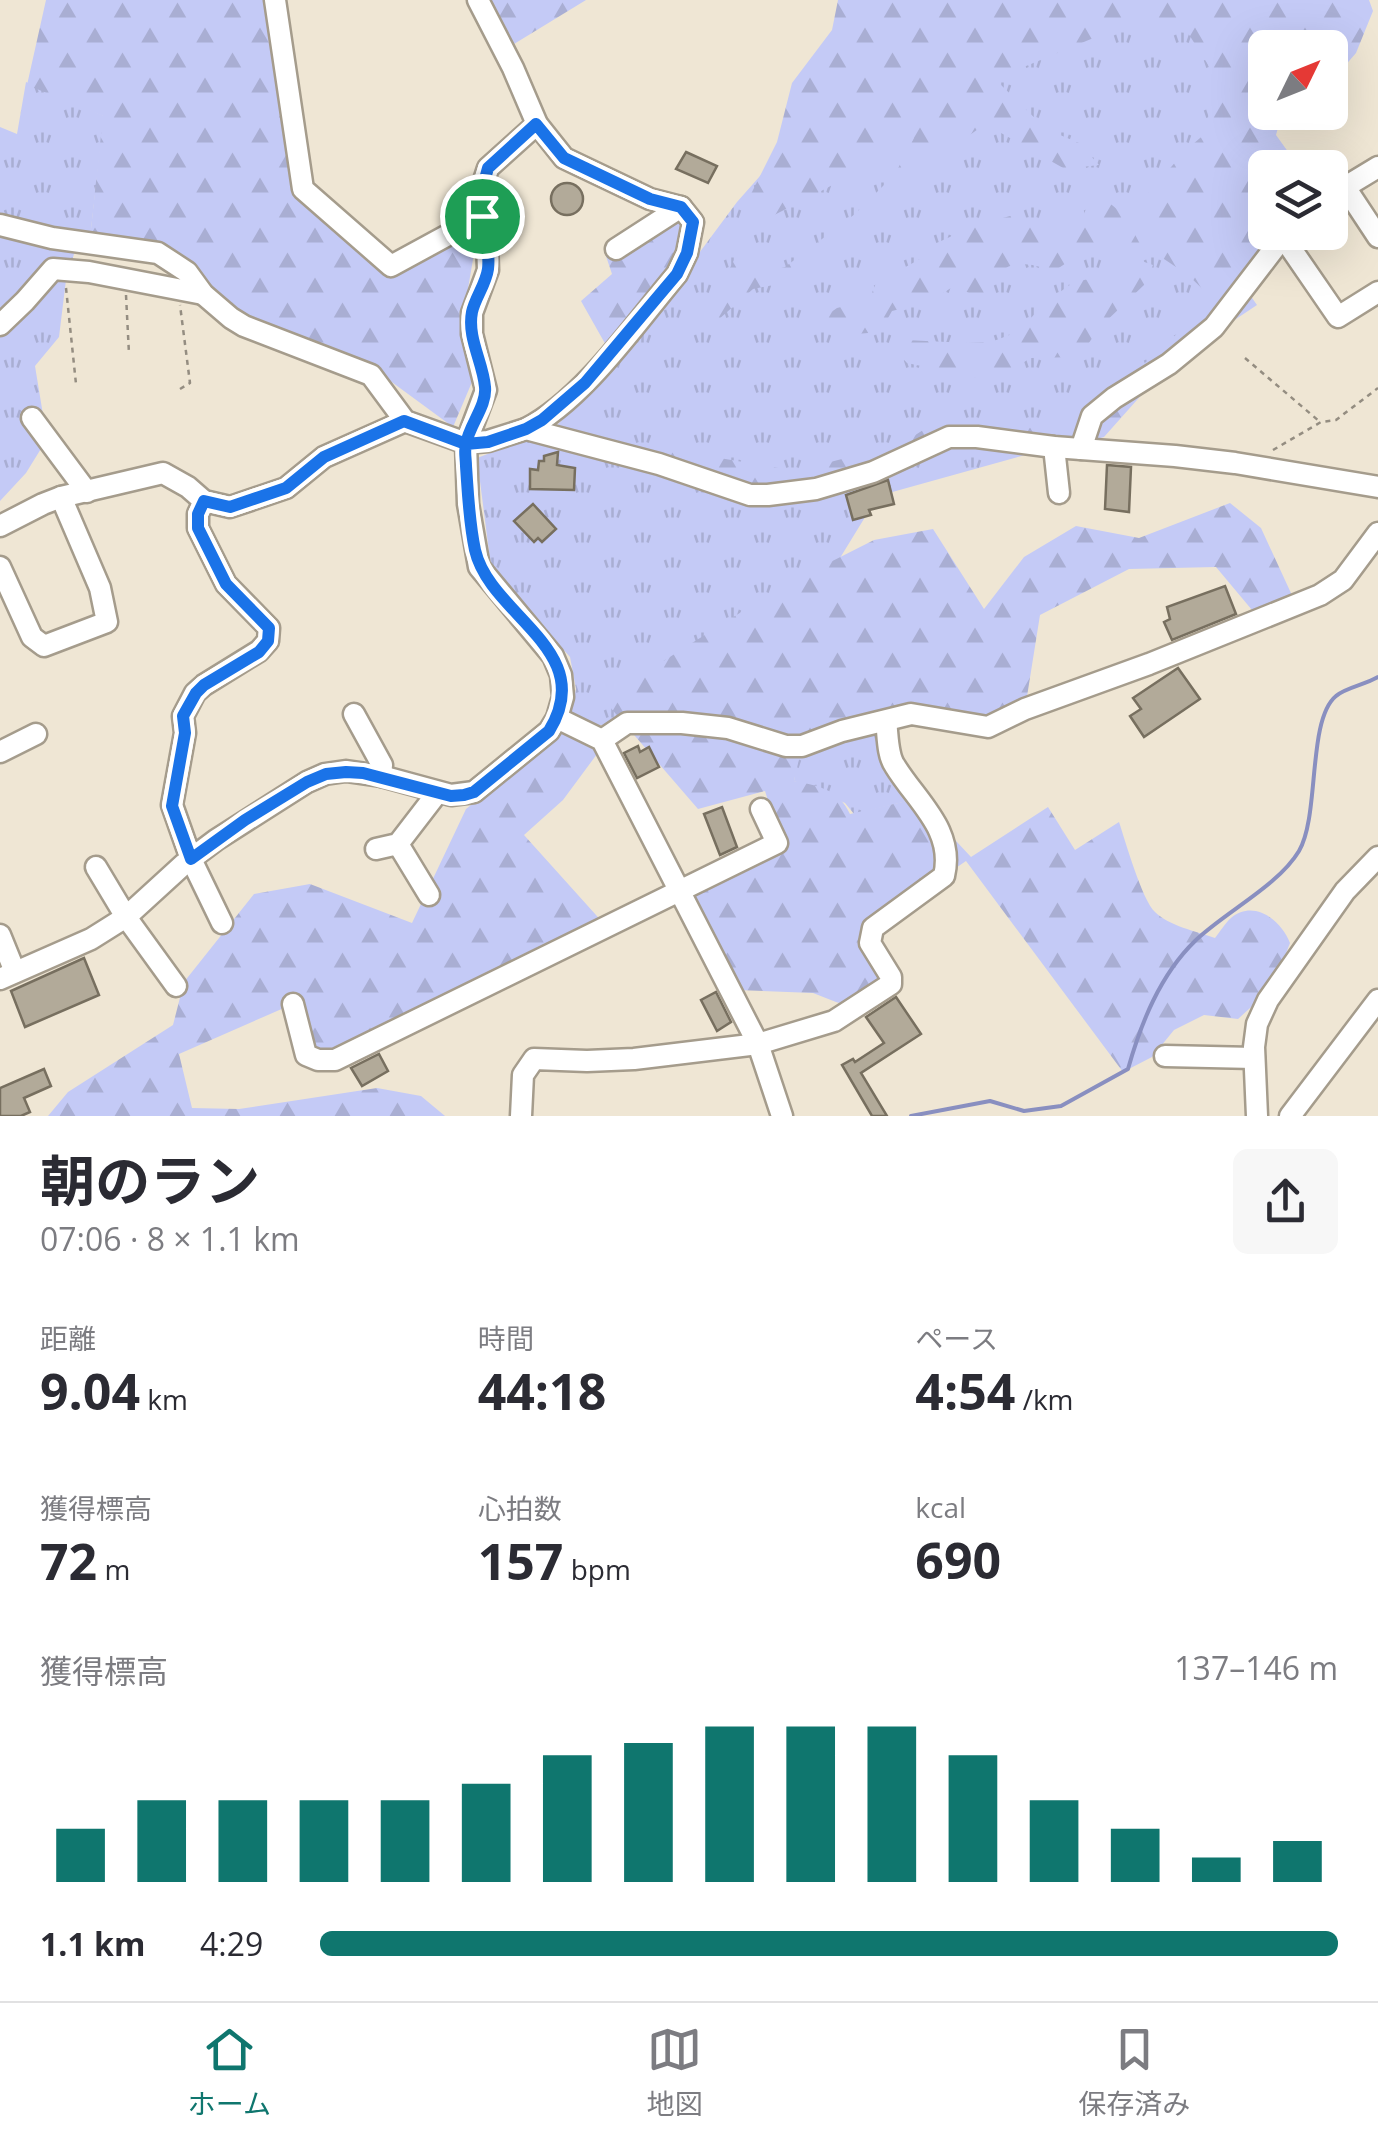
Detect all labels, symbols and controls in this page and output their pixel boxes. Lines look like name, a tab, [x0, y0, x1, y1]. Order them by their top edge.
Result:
north arrow	[1248, 30, 1348, 130]
map controls	[1248, 30, 1348, 250]
button: layers	[1248, 150, 1348, 250]
pin	[440, 174, 525, 259]
icon: arrive	[455, 189, 510, 244]
text: 朝のラン	[40, 1142, 260, 1217]
button: share	[1233, 1149, 1338, 1254]
text: 07:06 · 8 × 1.1 km	[40, 1217, 300, 1260]
text: 距離	[40, 1319, 96, 1357]
text: 時間	[478, 1319, 534, 1357]
text: ペース	[915, 1319, 998, 1357]
text: 9.04	[40, 1357, 140, 1425]
text: 44:18	[478, 1357, 606, 1425]
text: 4:54	[915, 1357, 1015, 1425]
text: km	[140, 1380, 188, 1418]
text: /km	[1015, 1380, 1074, 1418]
text: kcal	[915, 1488, 966, 1526]
text: 獲得標高	[40, 1489, 152, 1527]
text: 心拍数	[478, 1489, 562, 1527]
text: 690	[915, 1526, 1001, 1594]
text: 72	[40, 1527, 97, 1595]
text: 157	[478, 1527, 563, 1595]
text: m	[97, 1550, 130, 1588]
text: bpm	[563, 1550, 631, 1588]
text: 137–146 m	[1174, 1646, 1338, 1689]
text: 獲得標高	[40, 1649, 168, 1692]
text: 1.1 km	[40, 1922, 145, 1965]
text: 4:29	[200, 1922, 263, 1965]
tab: ホーム	[188, 2022, 271, 2122]
tab: 地図	[647, 2022, 703, 2122]
tab: 保存済み	[1078, 2022, 1190, 2122]

